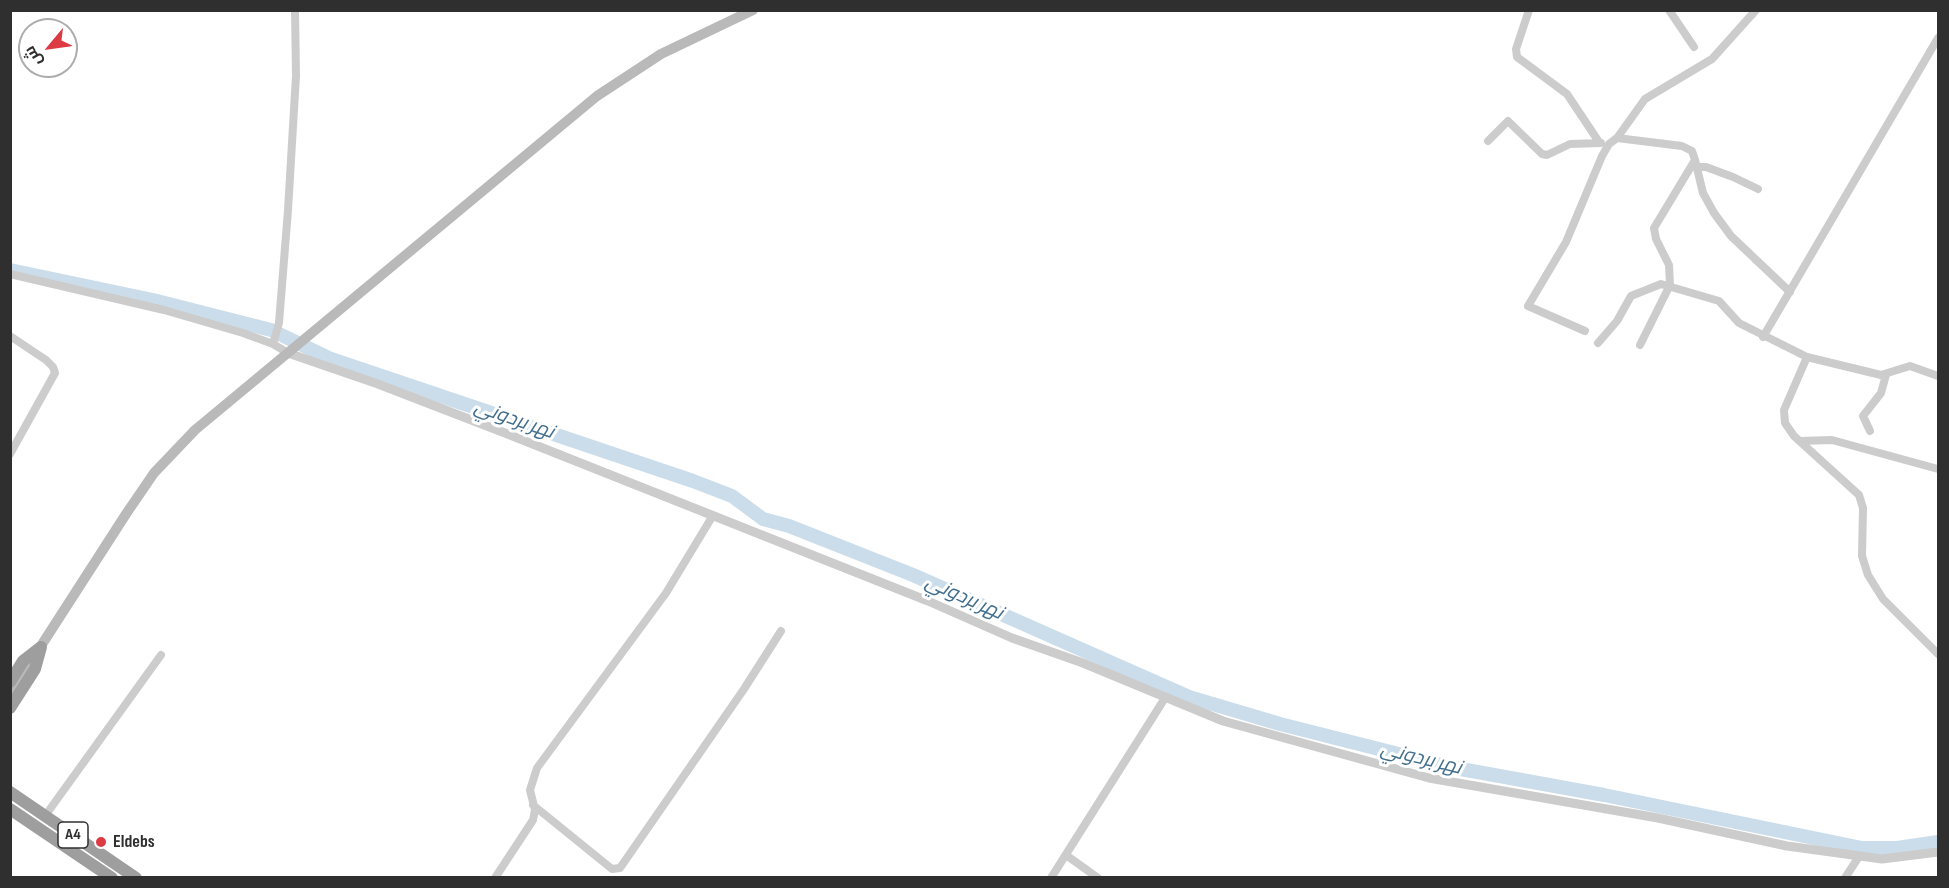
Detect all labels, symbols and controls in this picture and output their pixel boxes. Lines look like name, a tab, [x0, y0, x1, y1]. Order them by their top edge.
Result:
north arrow	[18, 18, 78, 78]
text: ش	[20, 42, 47, 70]
water label: نهر بردوني	[471, 395, 557, 445]
water label: نهر بردوني	[921, 570, 1007, 626]
water label: نهر بردوني	[1378, 737, 1464, 781]
road number: A4	[58, 822, 88, 848]
place label: Eldebs	[113, 831, 155, 853]
marker: Eldebs	[94, 835, 108, 849]

